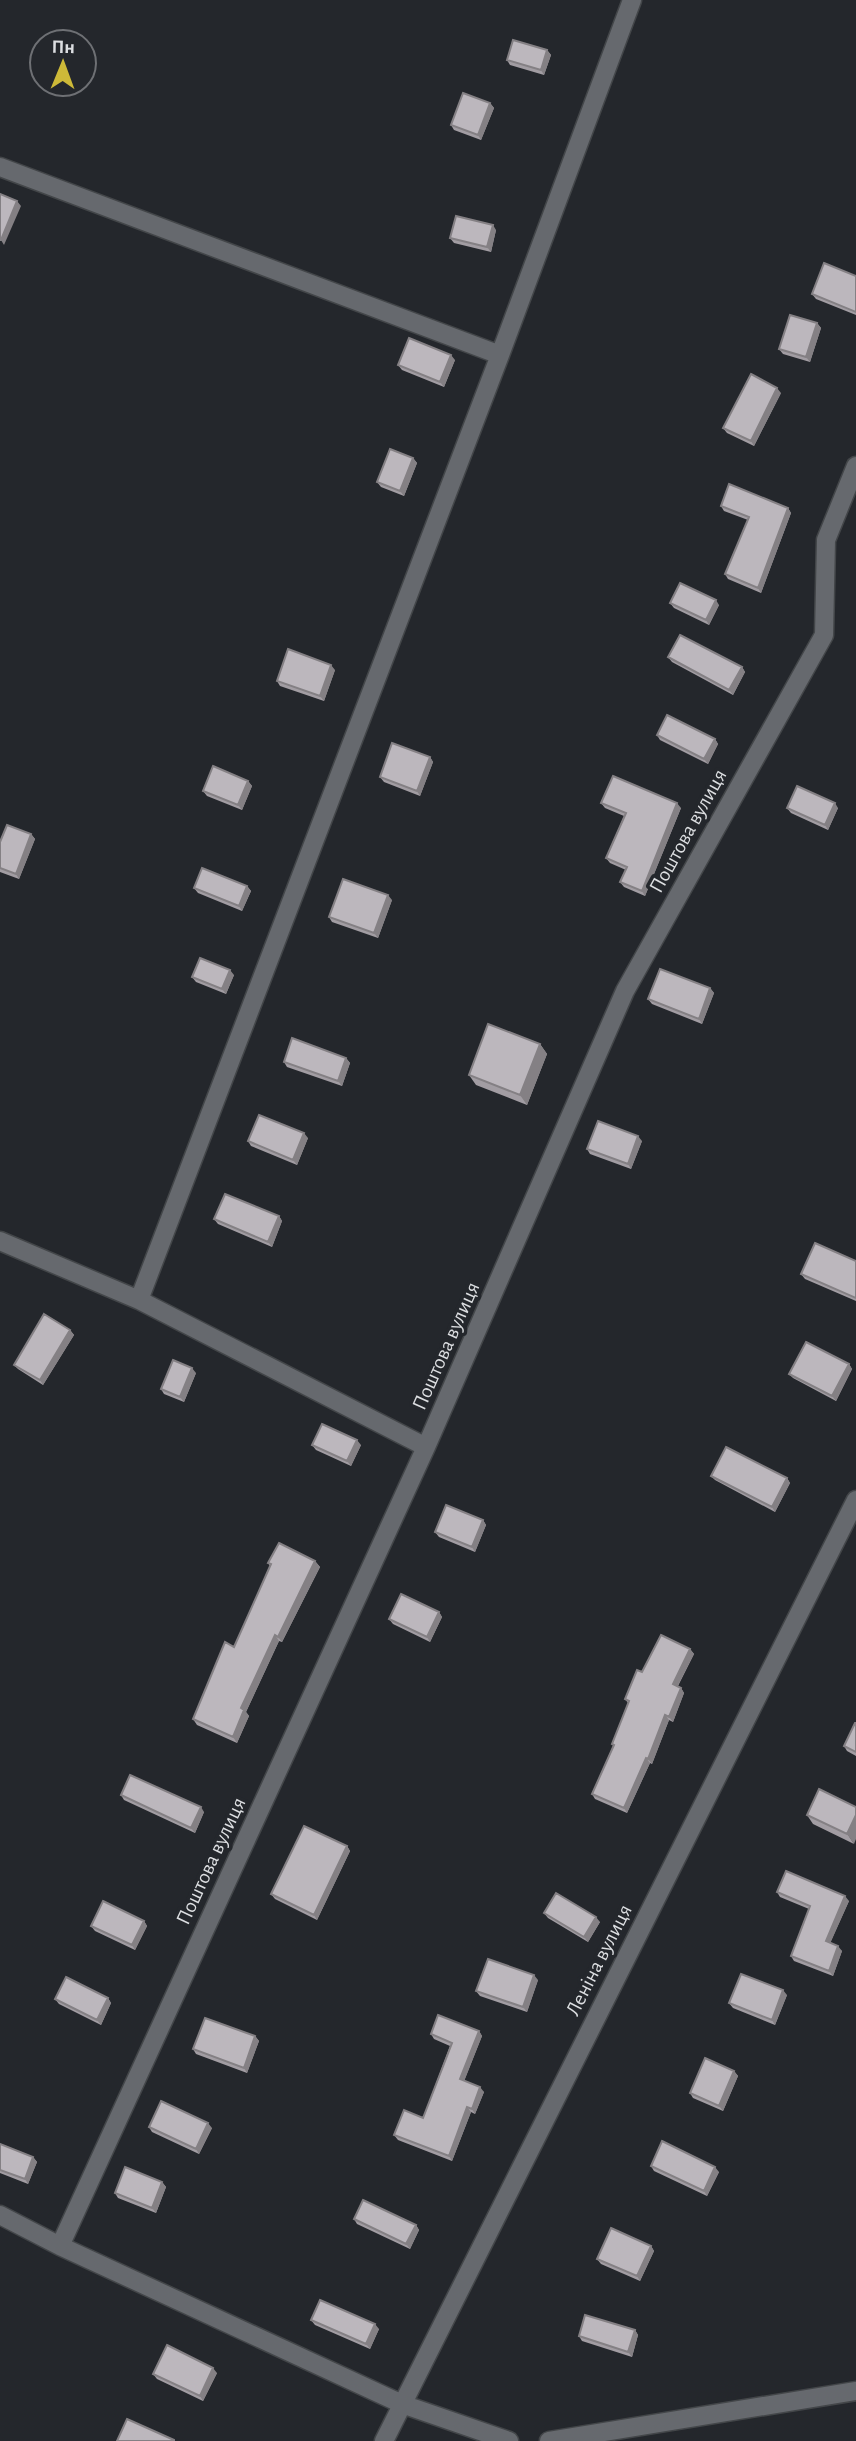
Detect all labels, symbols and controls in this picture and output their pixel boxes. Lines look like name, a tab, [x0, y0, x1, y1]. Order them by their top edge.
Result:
north arrow	[28, 28, 98, 98]
text: Пн	[52, 38, 75, 57]
street label: Поштова вулиця	[645, 766, 731, 896]
street label: Поштова вулиця	[408, 1279, 484, 1413]
street label: Поштова вулиця	[172, 1794, 250, 1928]
street label: Леніна вулиця	[562, 1901, 636, 2019]

